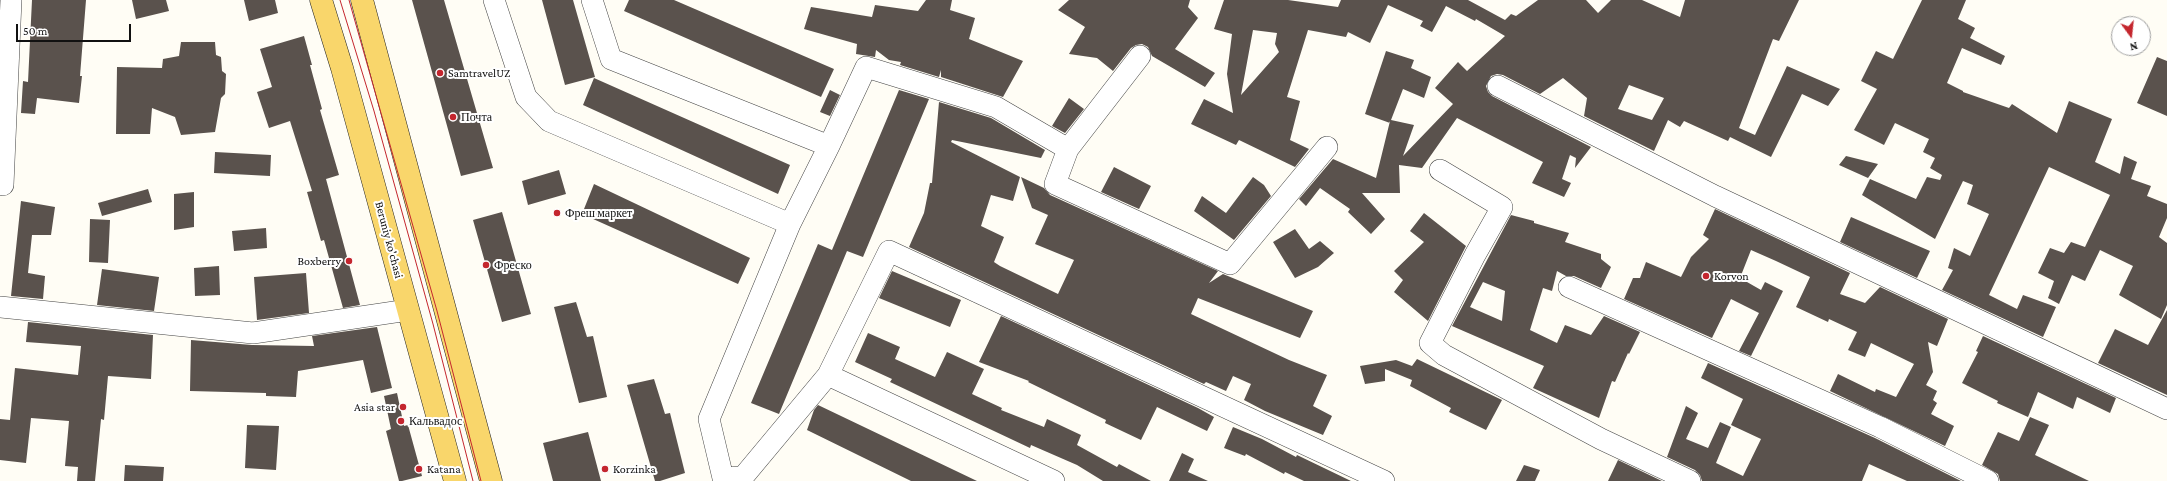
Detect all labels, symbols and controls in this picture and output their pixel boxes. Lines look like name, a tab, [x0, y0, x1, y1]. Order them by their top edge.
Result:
scale bar	[18, 16, 133, 42]
north arrow	[2111, 16, 2151, 56]
text: 50 m	[23, 24, 47, 38]
text: N	[2129, 40, 2139, 53]
place label: SamtravelUZ	[448, 66, 510, 80]
marker: SamtravelUZ	[435, 68, 445, 78]
place label: Почта	[461, 110, 492, 124]
marker: Почта	[448, 112, 458, 122]
street label: Beruniy ko'chasi	[372, 200, 406, 280]
place label: Фреш маркет	[565, 206, 632, 220]
marker: Фреш маркет	[552, 208, 562, 218]
place label: Boxberry	[298, 254, 341, 268]
marker: Boxberry	[344, 256, 354, 266]
place label: Фреско	[494, 258, 532, 272]
marker: Фреско	[481, 260, 491, 270]
place label: Korvon	[1714, 269, 1749, 283]
marker: Korvon	[1701, 271, 1711, 281]
place label: Asia star	[354, 400, 395, 414]
marker: Asia star	[398, 402, 408, 412]
place label: Кальвадос	[409, 414, 462, 428]
marker: Кальвадос	[396, 416, 406, 426]
place label: Katana	[427, 462, 461, 476]
place label: Korzinka	[613, 462, 656, 476]
marker: Katana	[414, 464, 424, 474]
marker: Korzinka	[600, 464, 610, 474]

